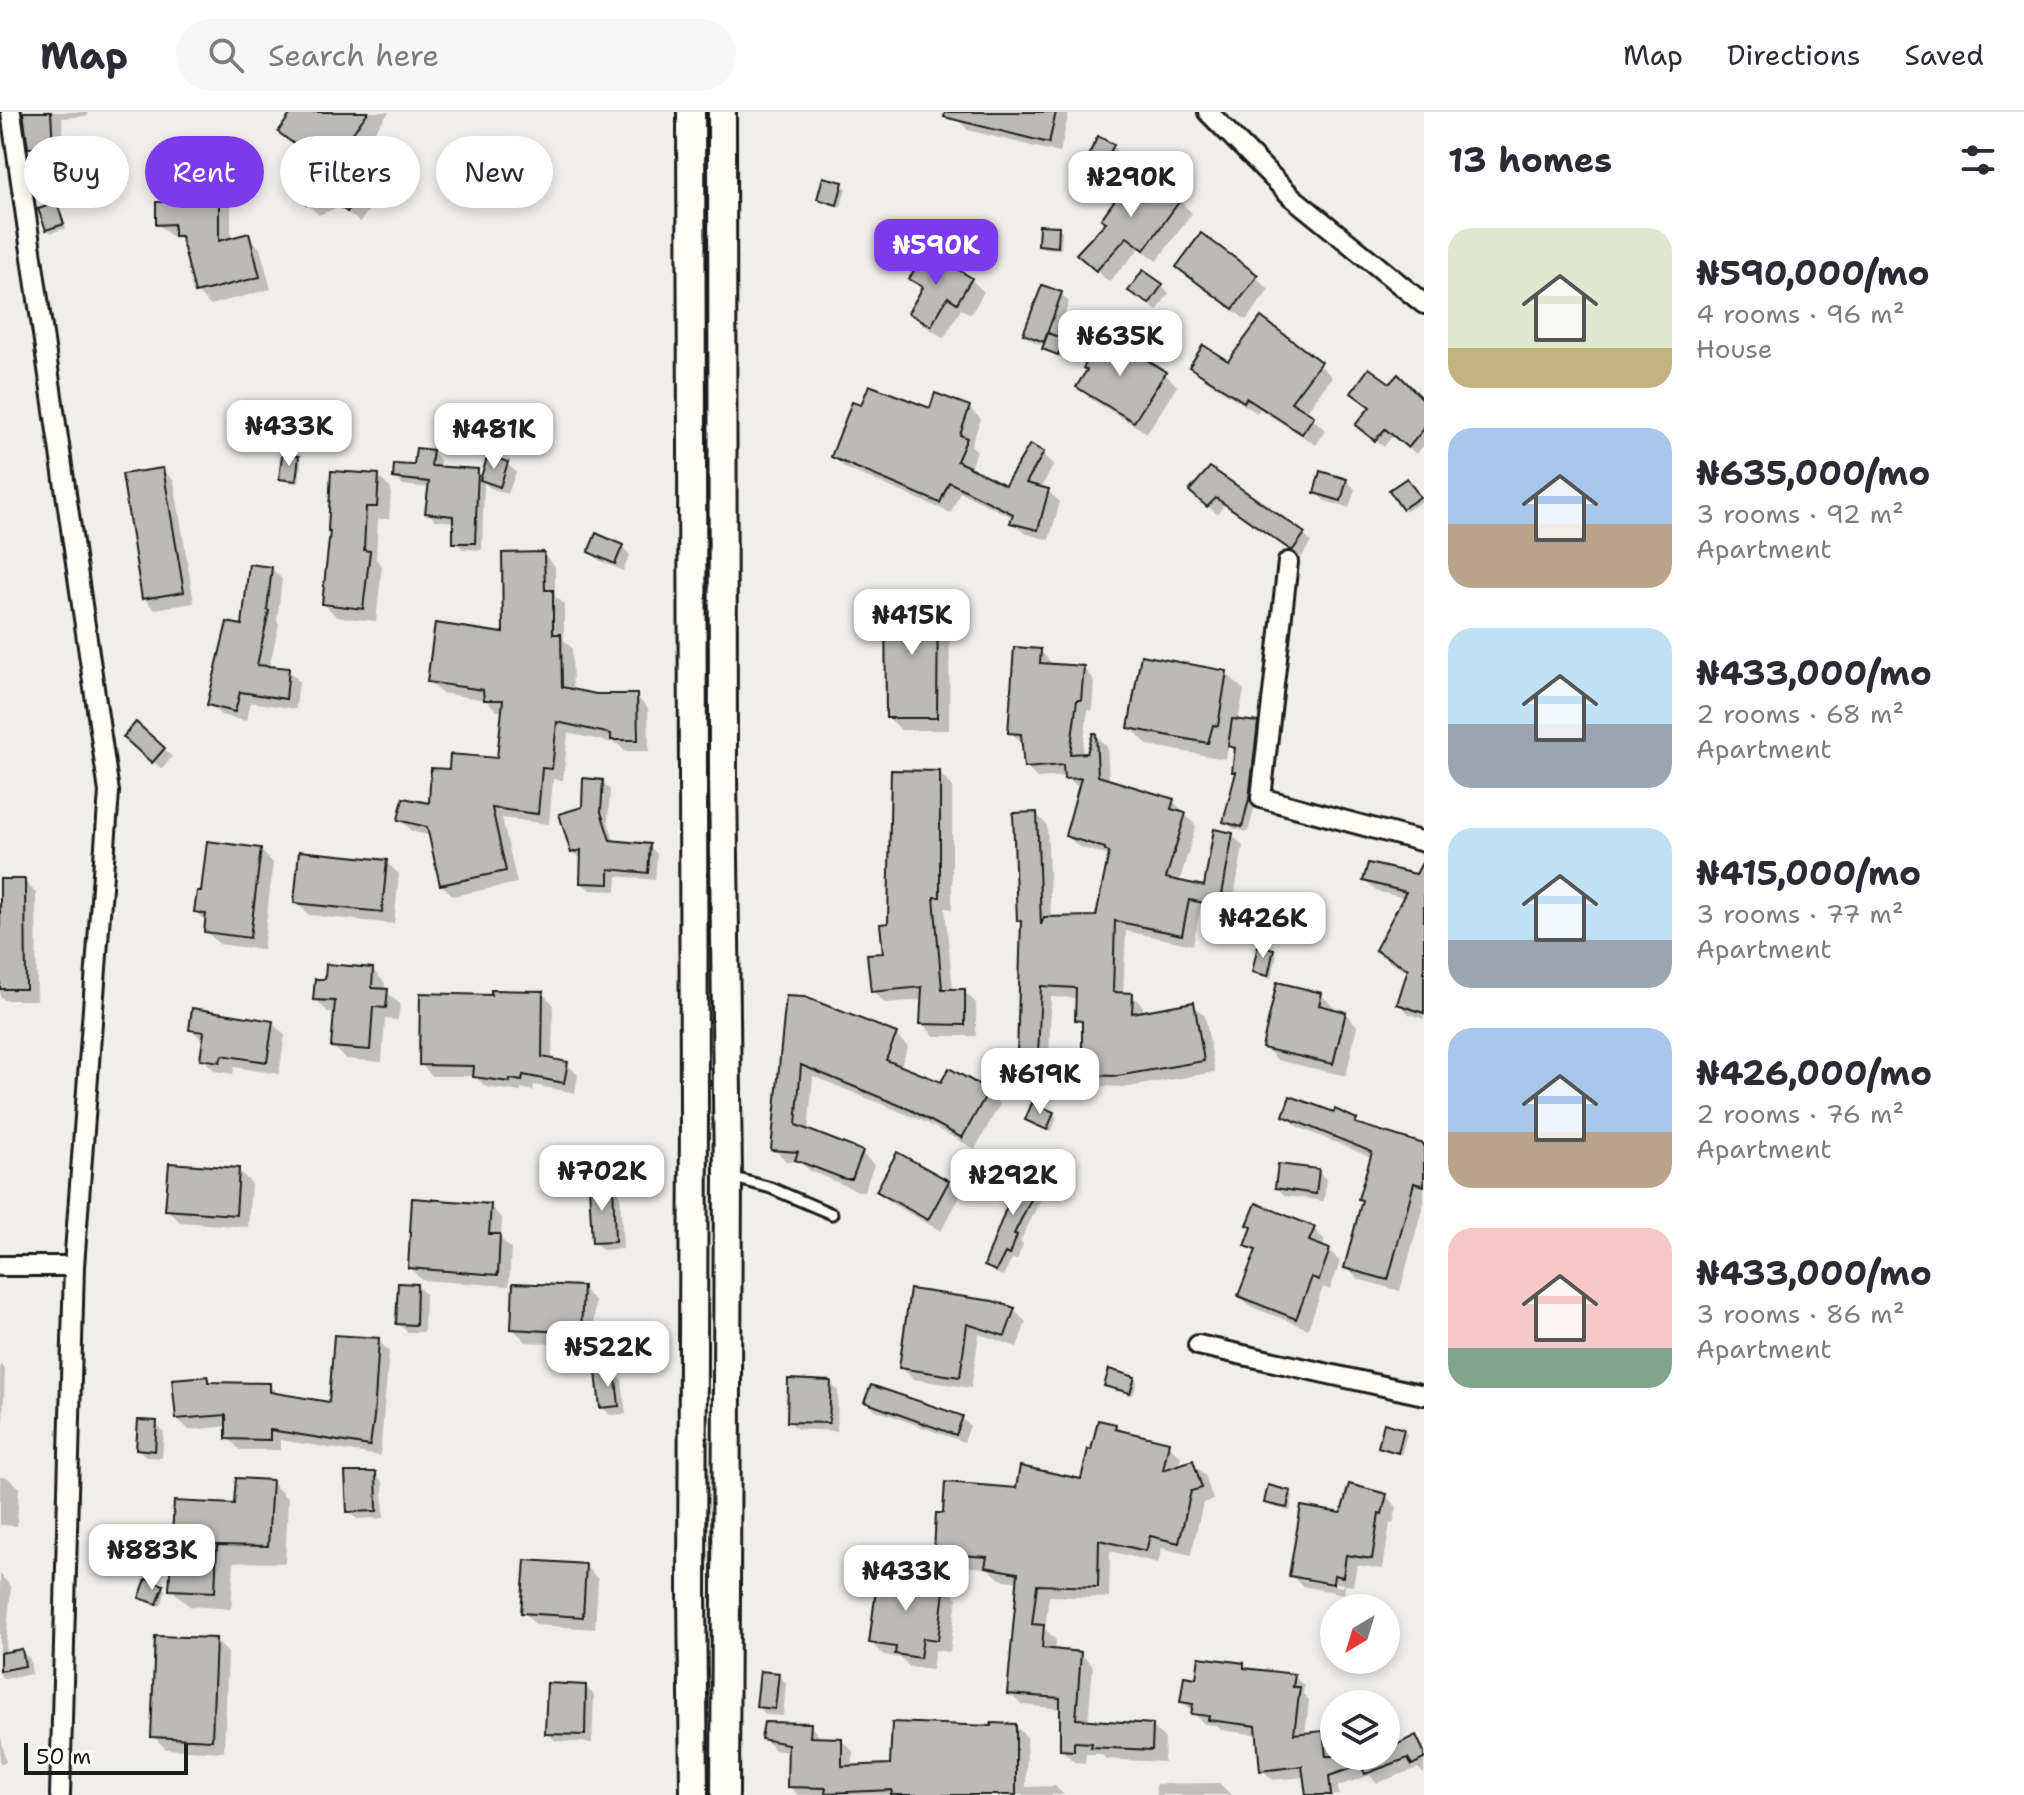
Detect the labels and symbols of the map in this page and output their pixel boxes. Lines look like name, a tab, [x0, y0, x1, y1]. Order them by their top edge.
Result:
pin: ₦290K	[1075, 151, 1187, 219]
pin: ₦590K	[880, 219, 992, 287]
pin: ₦635K	[1064, 310, 1176, 378]
pin: ₦433K	[233, 400, 345, 468]
pin: ₦481K	[438, 403, 550, 471]
pin: ₦415K	[856, 589, 968, 657]
pin: ₦426K	[1207, 892, 1319, 960]
pin: ₦619K	[984, 1048, 1096, 1116]
pin: ₦702K	[546, 1145, 658, 1213]
pin: ₦292K	[957, 1149, 1069, 1217]
pin: ₦522K	[552, 1321, 664, 1389]
pin: ₦883K	[96, 1524, 208, 1592]
pin: ₦433K	[850, 1545, 962, 1613]
north arrow	[1320, 1594, 1400, 1674]
scale bar	[24, 1739, 188, 1775]

